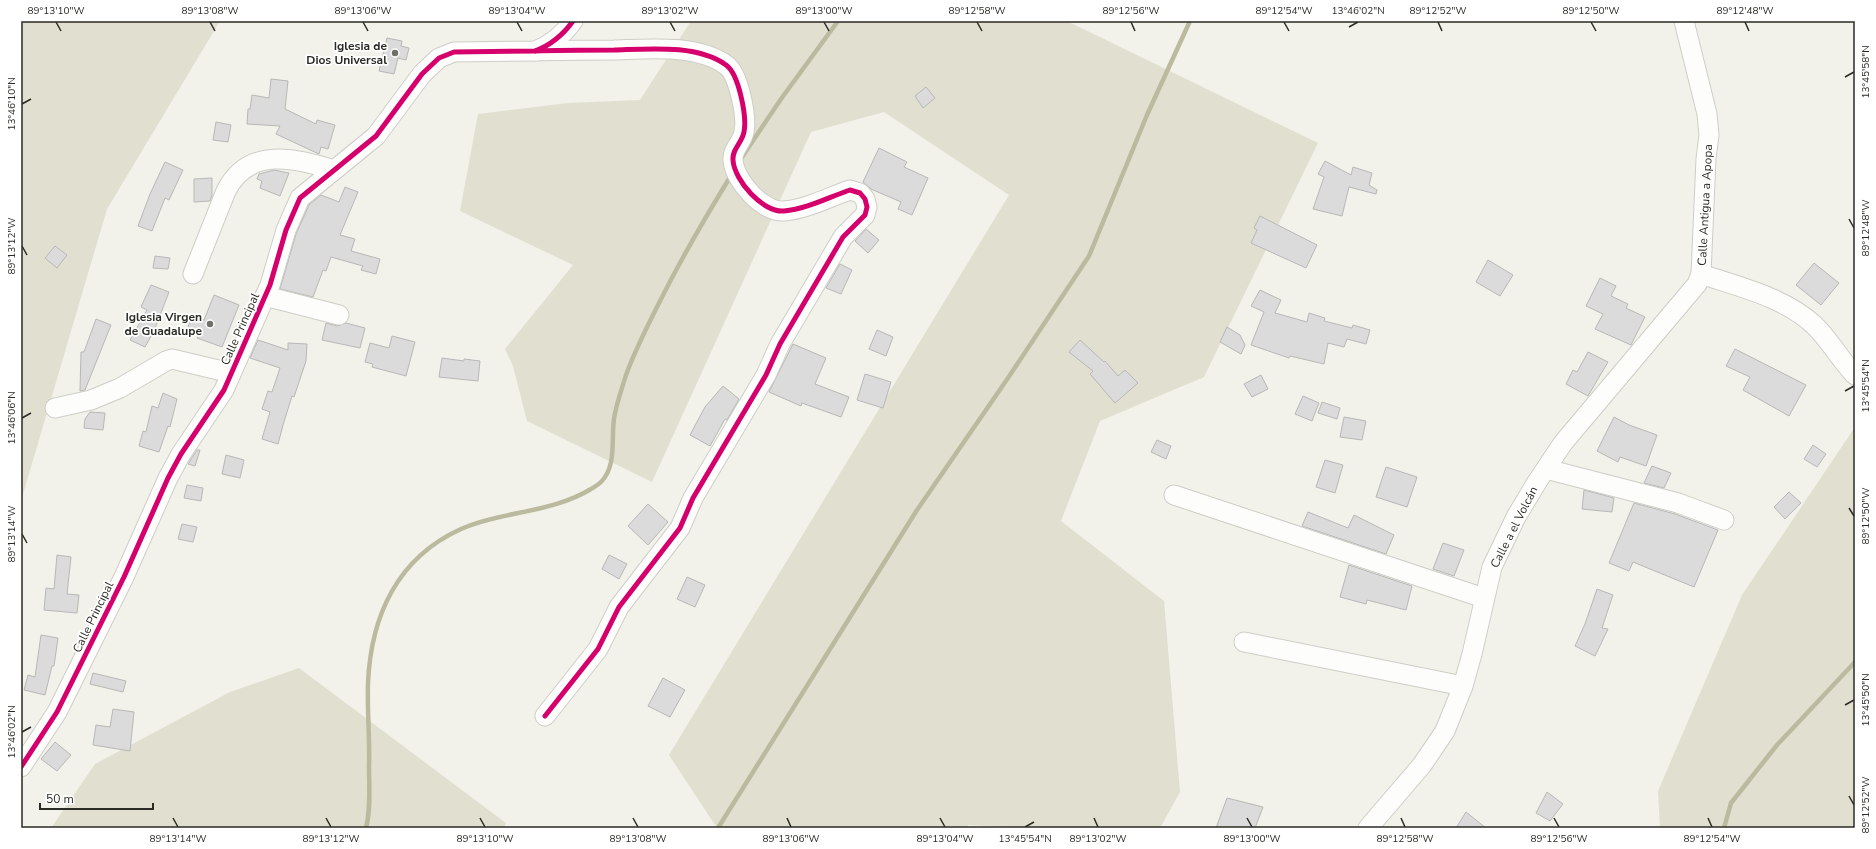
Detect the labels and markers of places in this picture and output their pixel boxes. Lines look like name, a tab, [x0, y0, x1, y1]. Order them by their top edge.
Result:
place label: Iglesia de Dios Universal	[306, 38, 387, 68]
marker: Iglesia de Dios Universal	[390, 48, 400, 58]
place label: Iglesia Virgen de Guadalupe	[124, 309, 202, 339]
marker: Iglesia Virgen de Guadalupe	[205, 319, 215, 329]

